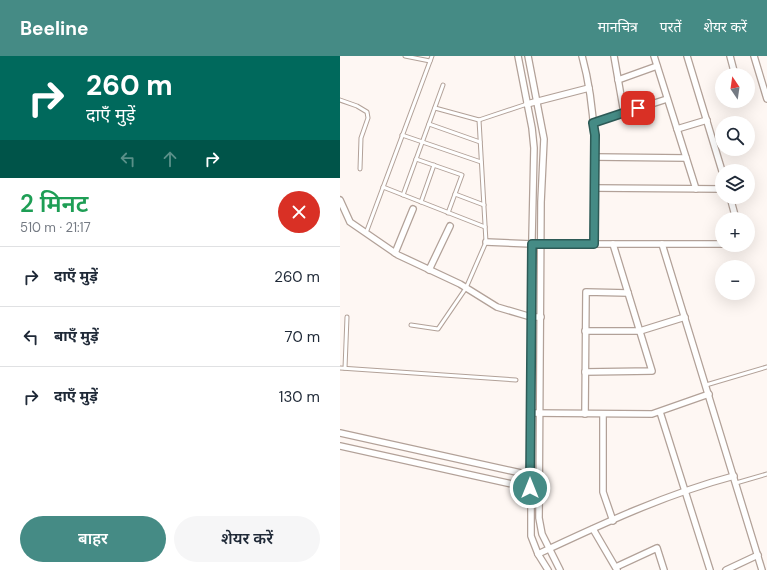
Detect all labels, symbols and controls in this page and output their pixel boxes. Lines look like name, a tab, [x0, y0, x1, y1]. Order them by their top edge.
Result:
text: Beeline	[20, 16, 88, 41]
text: मानचित्र	[598, 18, 638, 36]
text: परतें	[660, 18, 681, 36]
text: शेयर करें	[703, 18, 747, 36]
text: 260 m	[86, 67, 173, 104]
north arrow	[715, 68, 755, 108]
map controls	[715, 68, 755, 300]
icon: right	[20, 72, 72, 124]
pin	[621, 91, 655, 125]
icon: arrive	[627, 97, 649, 119]
text: दाएँ मुड़ें	[86, 103, 135, 127]
button: search	[715, 116, 755, 156]
icon: left	[117, 148, 139, 170]
icon: ahead	[159, 148, 181, 170]
icon: right	[201, 148, 223, 170]
button: layers	[715, 164, 755, 204]
text: 2 मिनट	[20, 188, 88, 219]
button: close	[278, 191, 320, 233]
button: +	[715, 212, 755, 252]
text: 510 m · 21:17	[20, 219, 91, 236]
button: −	[715, 260, 755, 300]
icon: right	[20, 266, 42, 288]
text: दाएँ मुड़ें	[54, 266, 98, 286]
text: 260 m	[274, 267, 320, 287]
icon: left	[20, 326, 42, 348]
text: बाएँ मुड़ें	[54, 326, 99, 346]
text: 70 m	[285, 327, 320, 347]
icon: right	[20, 386, 42, 408]
text: दाएँ मुड़ें	[54, 386, 98, 406]
text: 130 m	[279, 387, 320, 407]
position arrow	[509, 467, 551, 509]
button: बाहर	[20, 516, 166, 562]
button: शेयर करें	[174, 516, 320, 562]

